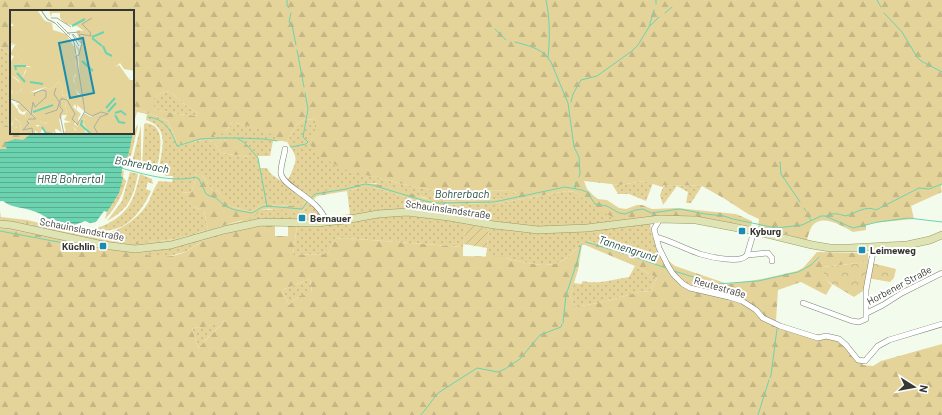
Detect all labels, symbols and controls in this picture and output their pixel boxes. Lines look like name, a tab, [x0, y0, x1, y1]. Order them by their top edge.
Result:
inset map	[10, 10, 134, 134]
water label: Bohrerbach	[114, 153, 170, 175]
water label: HRB Bohrertal	[37, 172, 104, 185]
water label: Bohrerbach	[435, 187, 490, 200]
street label: Schauinslandstraße	[405, 197, 491, 221]
place label: Bernauer	[310, 212, 351, 224]
marker: Bernauer	[297, 213, 307, 223]
street label: Schauinslandstraße	[39, 215, 125, 243]
place label: Kyburg	[750, 225, 782, 237]
marker: Kyburg	[737, 226, 747, 236]
water label: Tannengrund	[597, 232, 659, 264]
place label: Küchlin	[62, 240, 95, 252]
marker: Küchlin	[98, 241, 108, 251]
place label: Leimeweg	[870, 244, 916, 256]
marker: Leimeweg	[857, 245, 867, 255]
street label: Horbener Straße	[865, 263, 933, 307]
street label: Reutestraße	[693, 274, 747, 300]
north arrow	[894, 367, 934, 407]
text: N	[917, 384, 931, 394]

